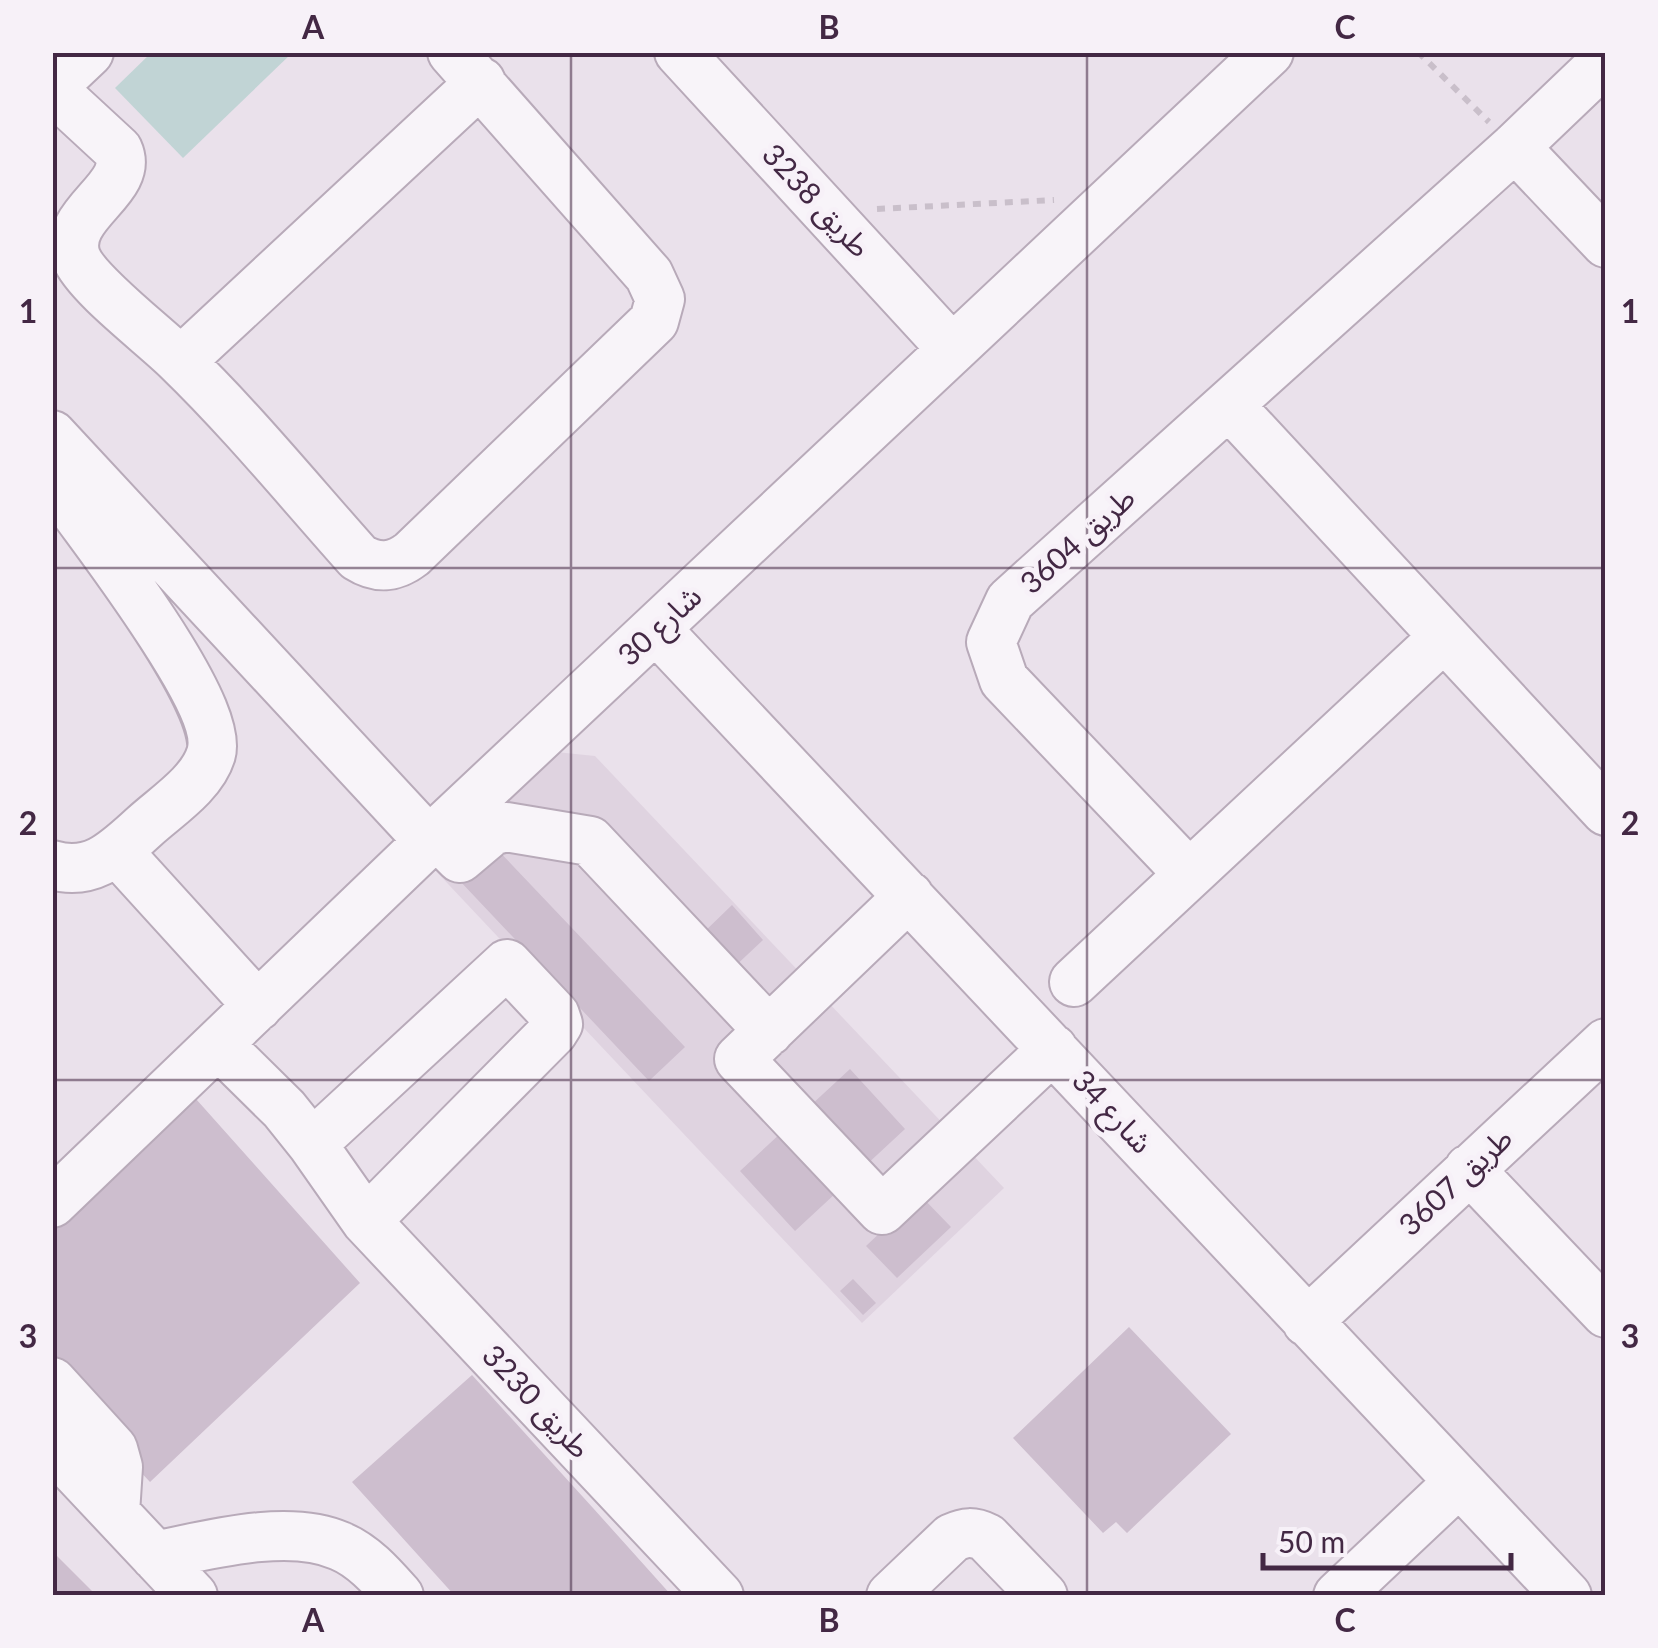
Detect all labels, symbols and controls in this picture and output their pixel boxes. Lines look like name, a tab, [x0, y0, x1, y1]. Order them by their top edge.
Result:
text: A	[301, 7, 325, 46]
text: B	[818, 7, 840, 46]
text: C	[1334, 7, 1356, 46]
street label: طريق 3238	[754, 136, 879, 265]
text: 1	[19, 291, 37, 330]
text: 1	[1621, 291, 1639, 330]
street label: طريق 3604	[1012, 479, 1143, 602]
street label: شارع 30	[609, 577, 712, 677]
text: 2	[19, 803, 37, 842]
text: 2	[1621, 803, 1639, 842]
street label: شارع 34	[1061, 1061, 1161, 1164]
street label: طريق 3607	[1391, 1119, 1520, 1244]
text: 3	[19, 1316, 37, 1355]
text: 3	[1621, 1316, 1639, 1355]
street label: طريق 3230	[474, 1337, 599, 1466]
scale bar	[1263, 1508, 1510, 1570]
text: 50 m	[1278, 1523, 1345, 1559]
text: A	[301, 1600, 325, 1639]
text: B	[818, 1600, 840, 1639]
text: C	[1334, 1600, 1356, 1639]

